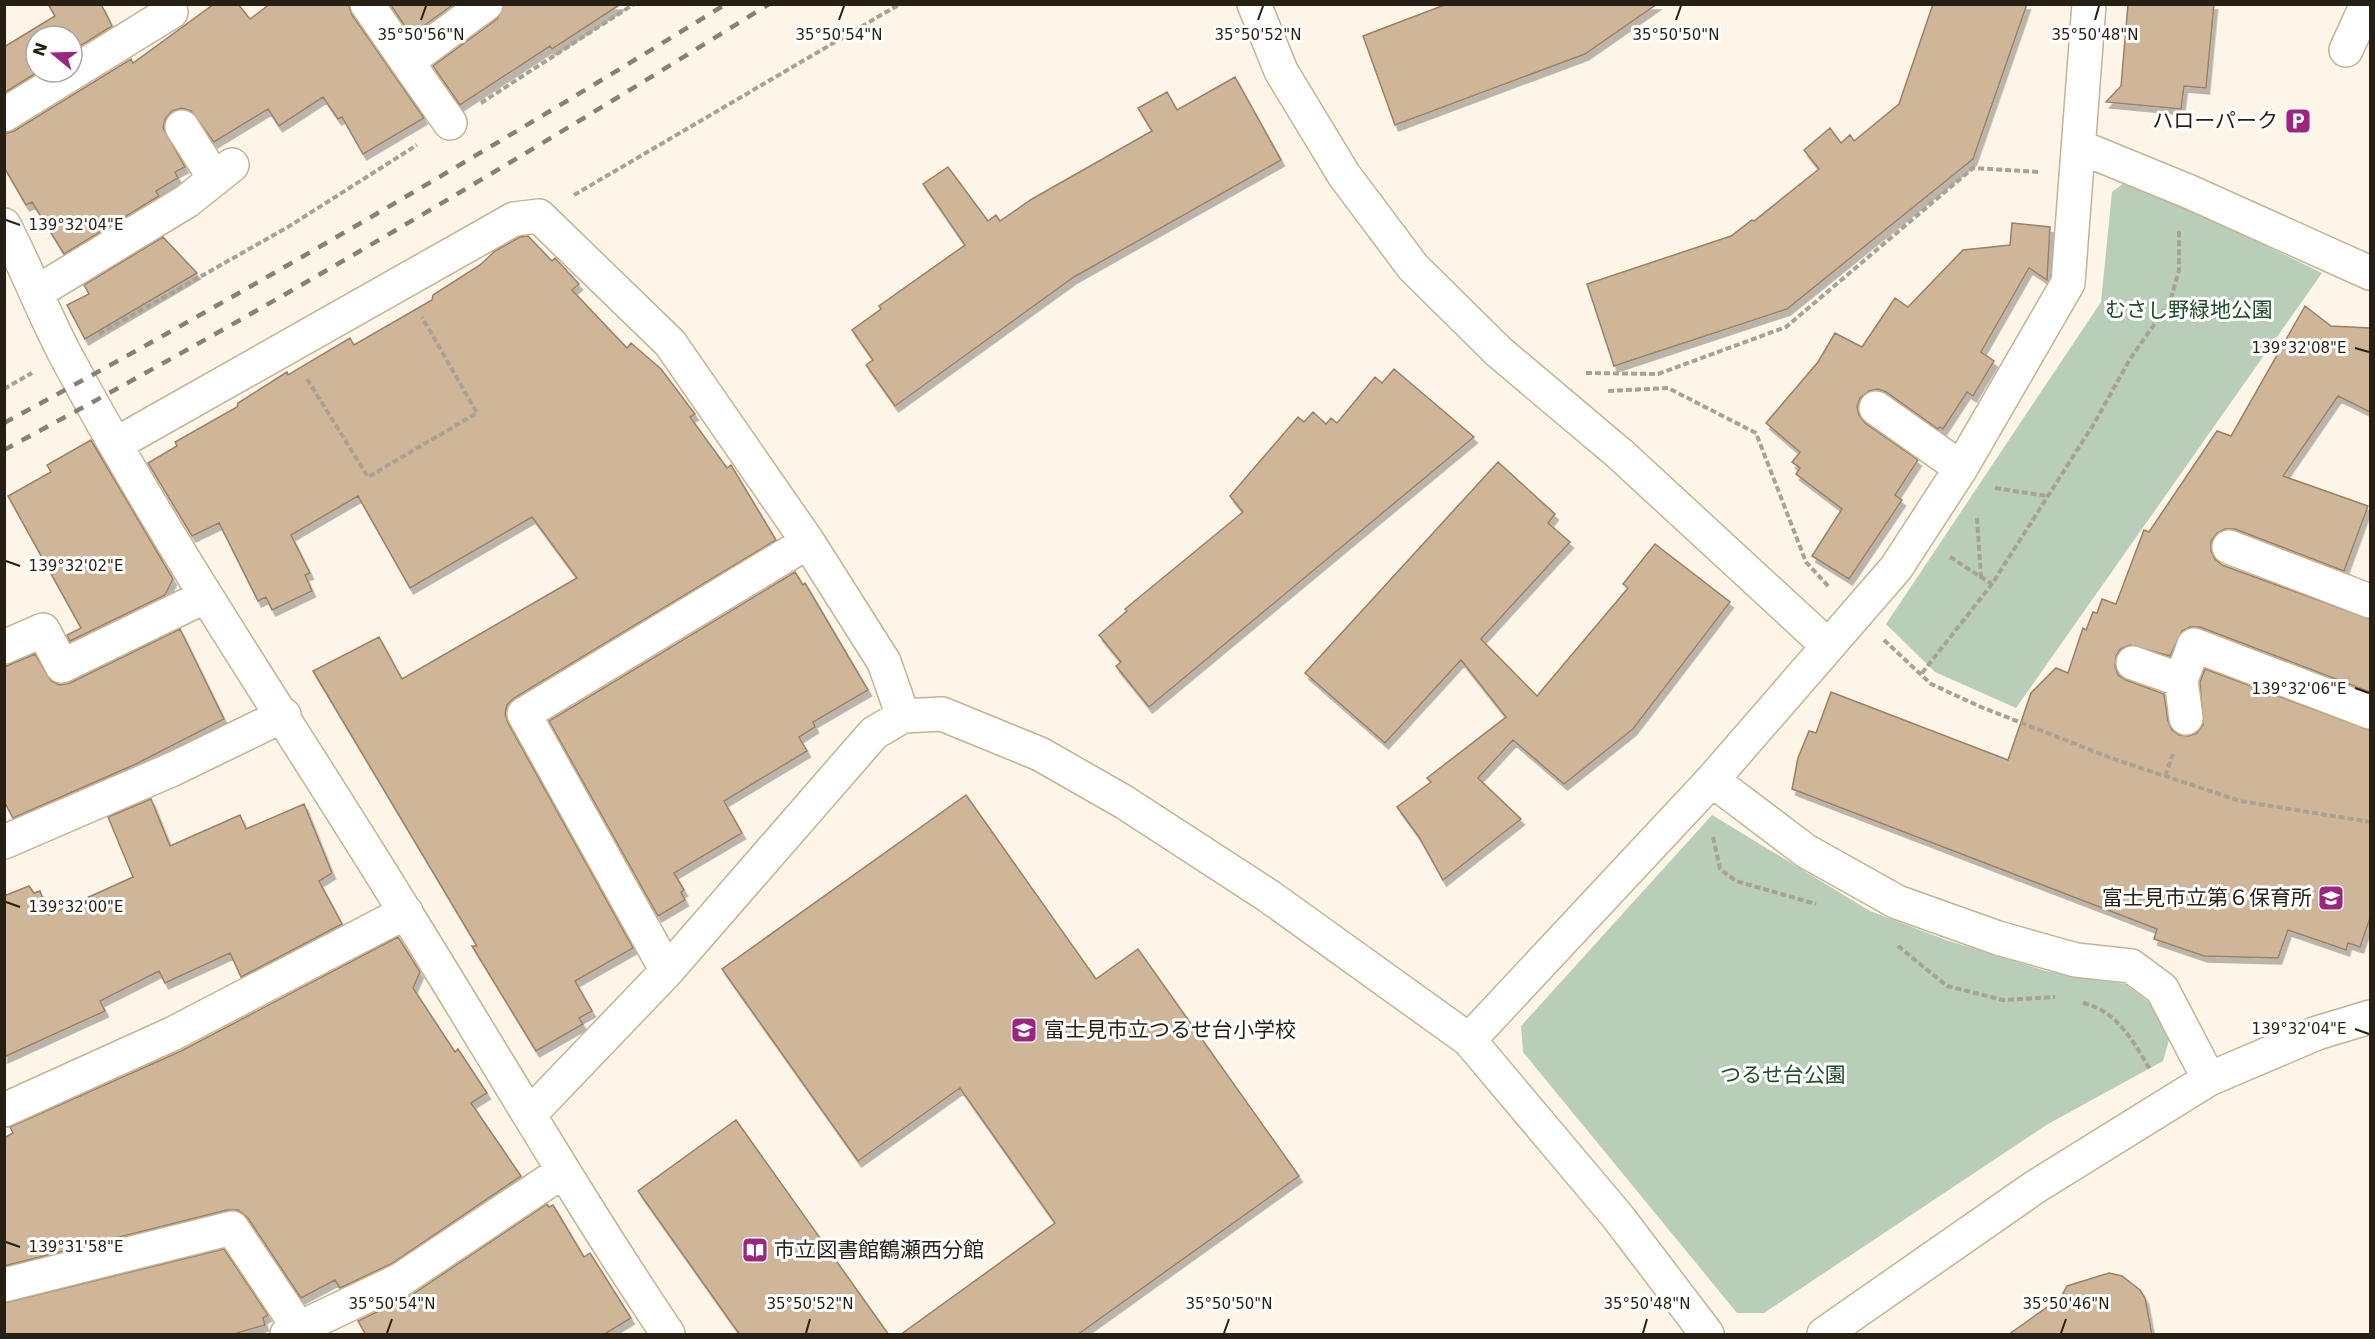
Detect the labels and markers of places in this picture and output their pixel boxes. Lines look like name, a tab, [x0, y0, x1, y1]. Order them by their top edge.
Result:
parking icon: ハローパーク	[2283, 106, 2313, 136]
place label: ハローパーク	[2152, 109, 2278, 133]
school or university icon: 富士見市立第６保育所	[2316, 883, 2346, 913]
place label: 富士見市立第６保育所	[2102, 886, 2312, 910]
school or university icon: 富士見市立つるせ台小学校	[1009, 1015, 1039, 1045]
place label: 富士見市立つるせ台小学校	[1044, 1018, 1296, 1042]
library icon: 市立図書館鶴瀬西分館	[740, 1235, 770, 1265]
place label: 市立図書館鶴瀬西分館	[774, 1238, 984, 1262]

